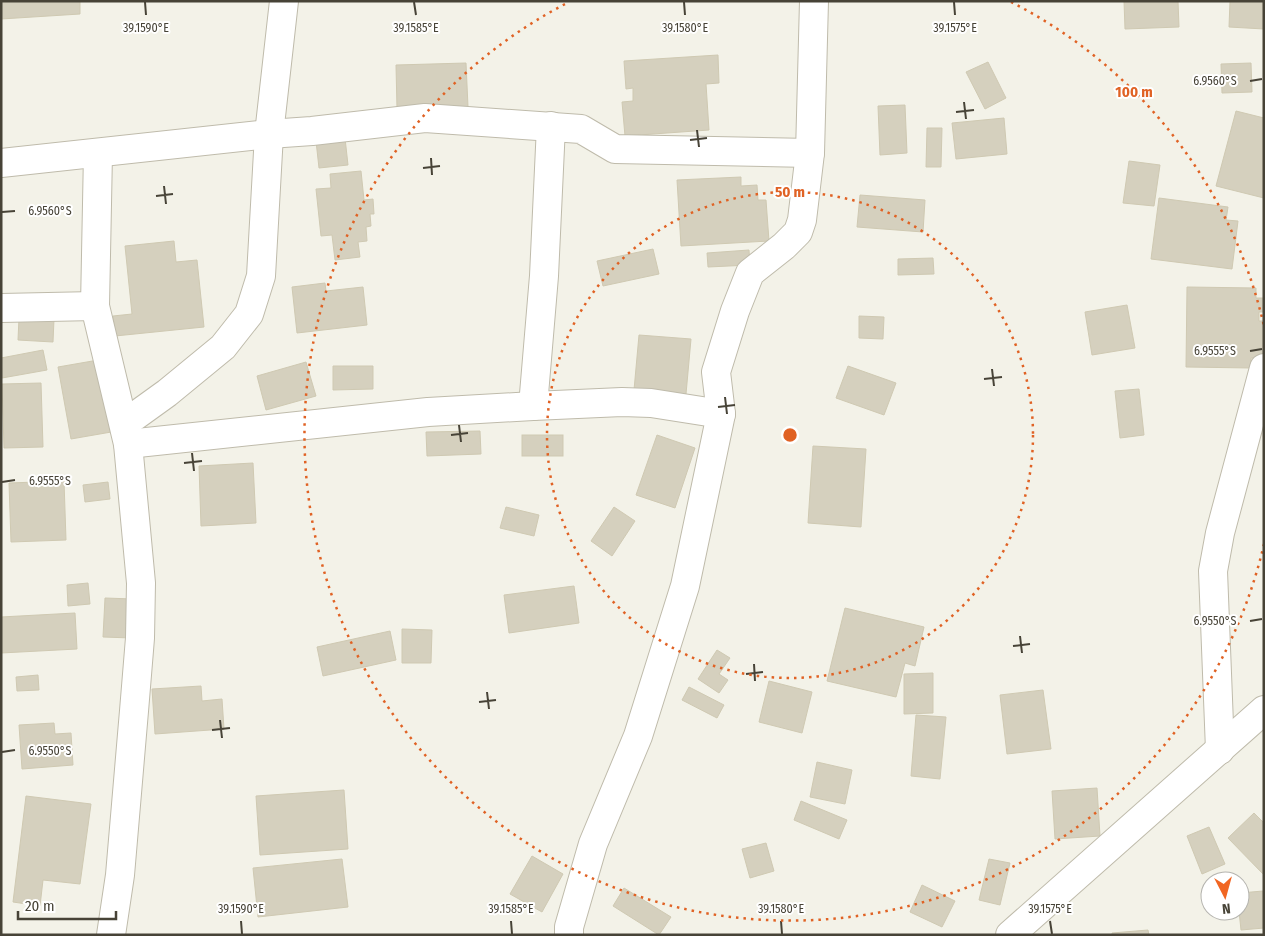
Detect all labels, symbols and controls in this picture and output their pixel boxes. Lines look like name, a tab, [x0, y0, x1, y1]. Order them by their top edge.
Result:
text: 39.1590°E	[123, 21, 169, 35]
text: 39.1585°E	[393, 21, 439, 35]
text: 39.1580°E	[662, 21, 708, 35]
text: 39.1575°E	[933, 21, 977, 35]
text: 6.9560°S	[1193, 74, 1237, 88]
text: 100 m	[1115, 83, 1153, 101]
text: 50 m	[775, 183, 805, 201]
text: 6.9560°S	[28, 204, 72, 218]
text: 6.9555°S	[1194, 344, 1236, 358]
centre of rings	[781, 426, 799, 444]
text: 6.9555°S	[29, 474, 71, 488]
text: 6.9550°S	[1194, 614, 1236, 628]
text: 6.9550°S	[29, 744, 71, 758]
north arrow	[1200, 871, 1250, 921]
scale bar	[18, 888, 115, 920]
text: 20 m	[25, 897, 55, 915]
text: N	[1221, 900, 1231, 917]
text: 39.1590°E	[218, 902, 264, 916]
text: 39.1585°E	[488, 902, 534, 916]
text: 39.1580°E	[758, 902, 804, 916]
text: 39.1575°E	[1028, 902, 1072, 916]

